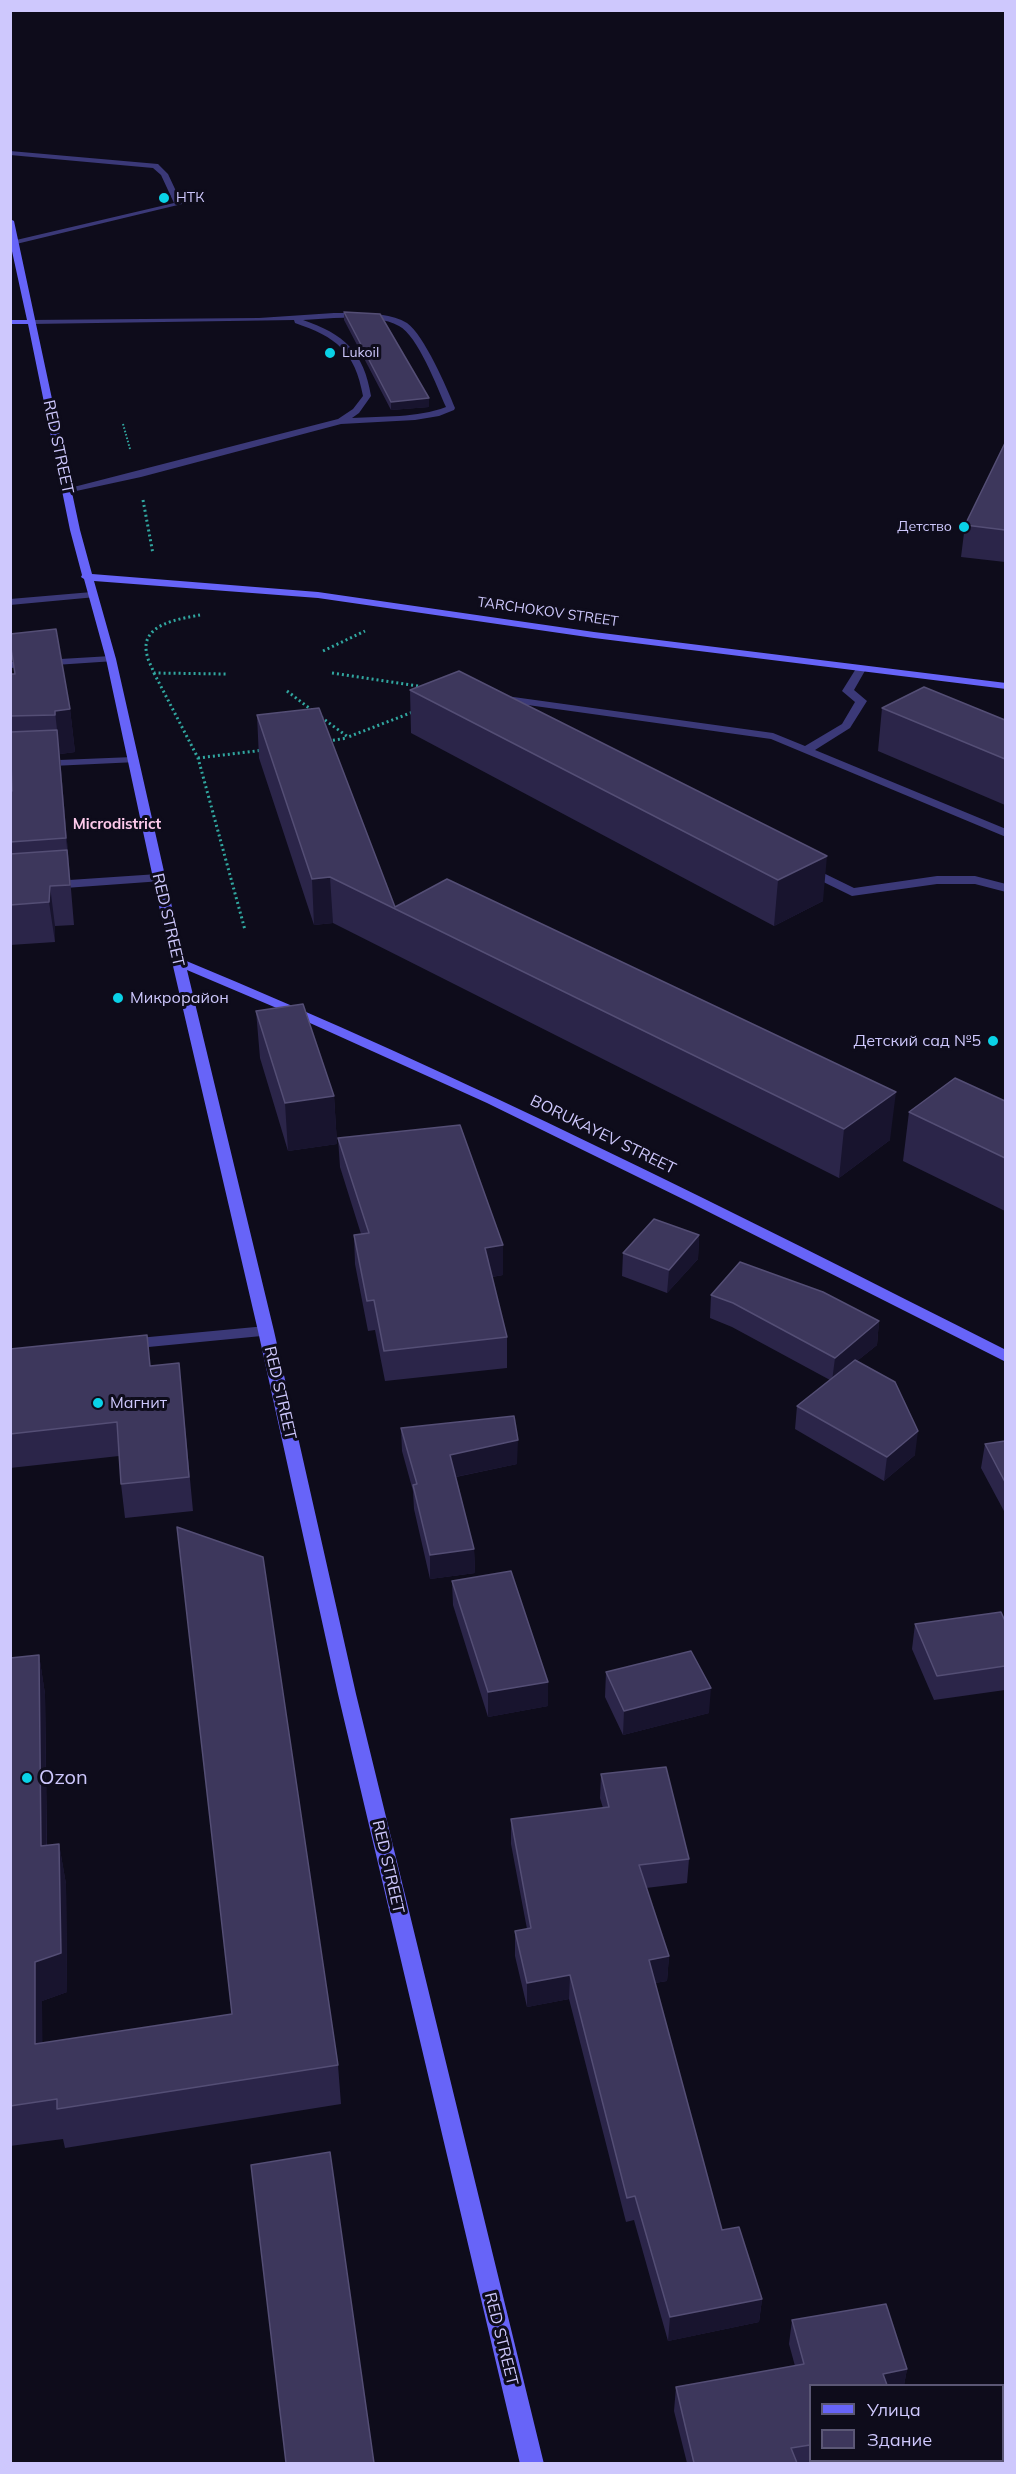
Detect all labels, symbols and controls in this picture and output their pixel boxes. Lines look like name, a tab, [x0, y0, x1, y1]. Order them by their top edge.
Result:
place label: НТК	[176, 190, 204, 206]
marker: НТК	[157, 191, 171, 205]
place label: Lukoil	[342, 345, 379, 361]
marker: Lukoil	[323, 346, 337, 360]
street label: RED STREET	[39, 398, 77, 496]
place label: Детство	[897, 519, 952, 535]
marker: Детство	[957, 520, 971, 534]
street label: TARCHOKOV STREET	[476, 594, 620, 630]
district label: Microdistrict	[73, 815, 161, 833]
street label: RED STREET	[148, 871, 188, 969]
place label: Микрорайон	[130, 988, 229, 1008]
marker: Микрорайон	[111, 991, 125, 1005]
place label: Детский сад №5	[853, 1031, 981, 1051]
marker: Детский сад №5	[986, 1034, 1000, 1048]
street label: BORUKAYEV STREET	[527, 1091, 679, 1179]
street label: RED STREET	[260, 1344, 300, 1442]
place label: Магнит	[110, 1393, 167, 1413]
marker: Магнит	[91, 1396, 105, 1410]
place label: Ozon	[39, 1766, 88, 1790]
marker: Ozon	[20, 1771, 34, 1785]
street label: RED STREET	[368, 1818, 408, 1916]
street label: RED STREET	[480, 2290, 522, 2388]
legend	[809, 2384, 1004, 2462]
text: Улица	[867, 2398, 921, 2421]
text: Здание	[867, 2428, 932, 2451]

